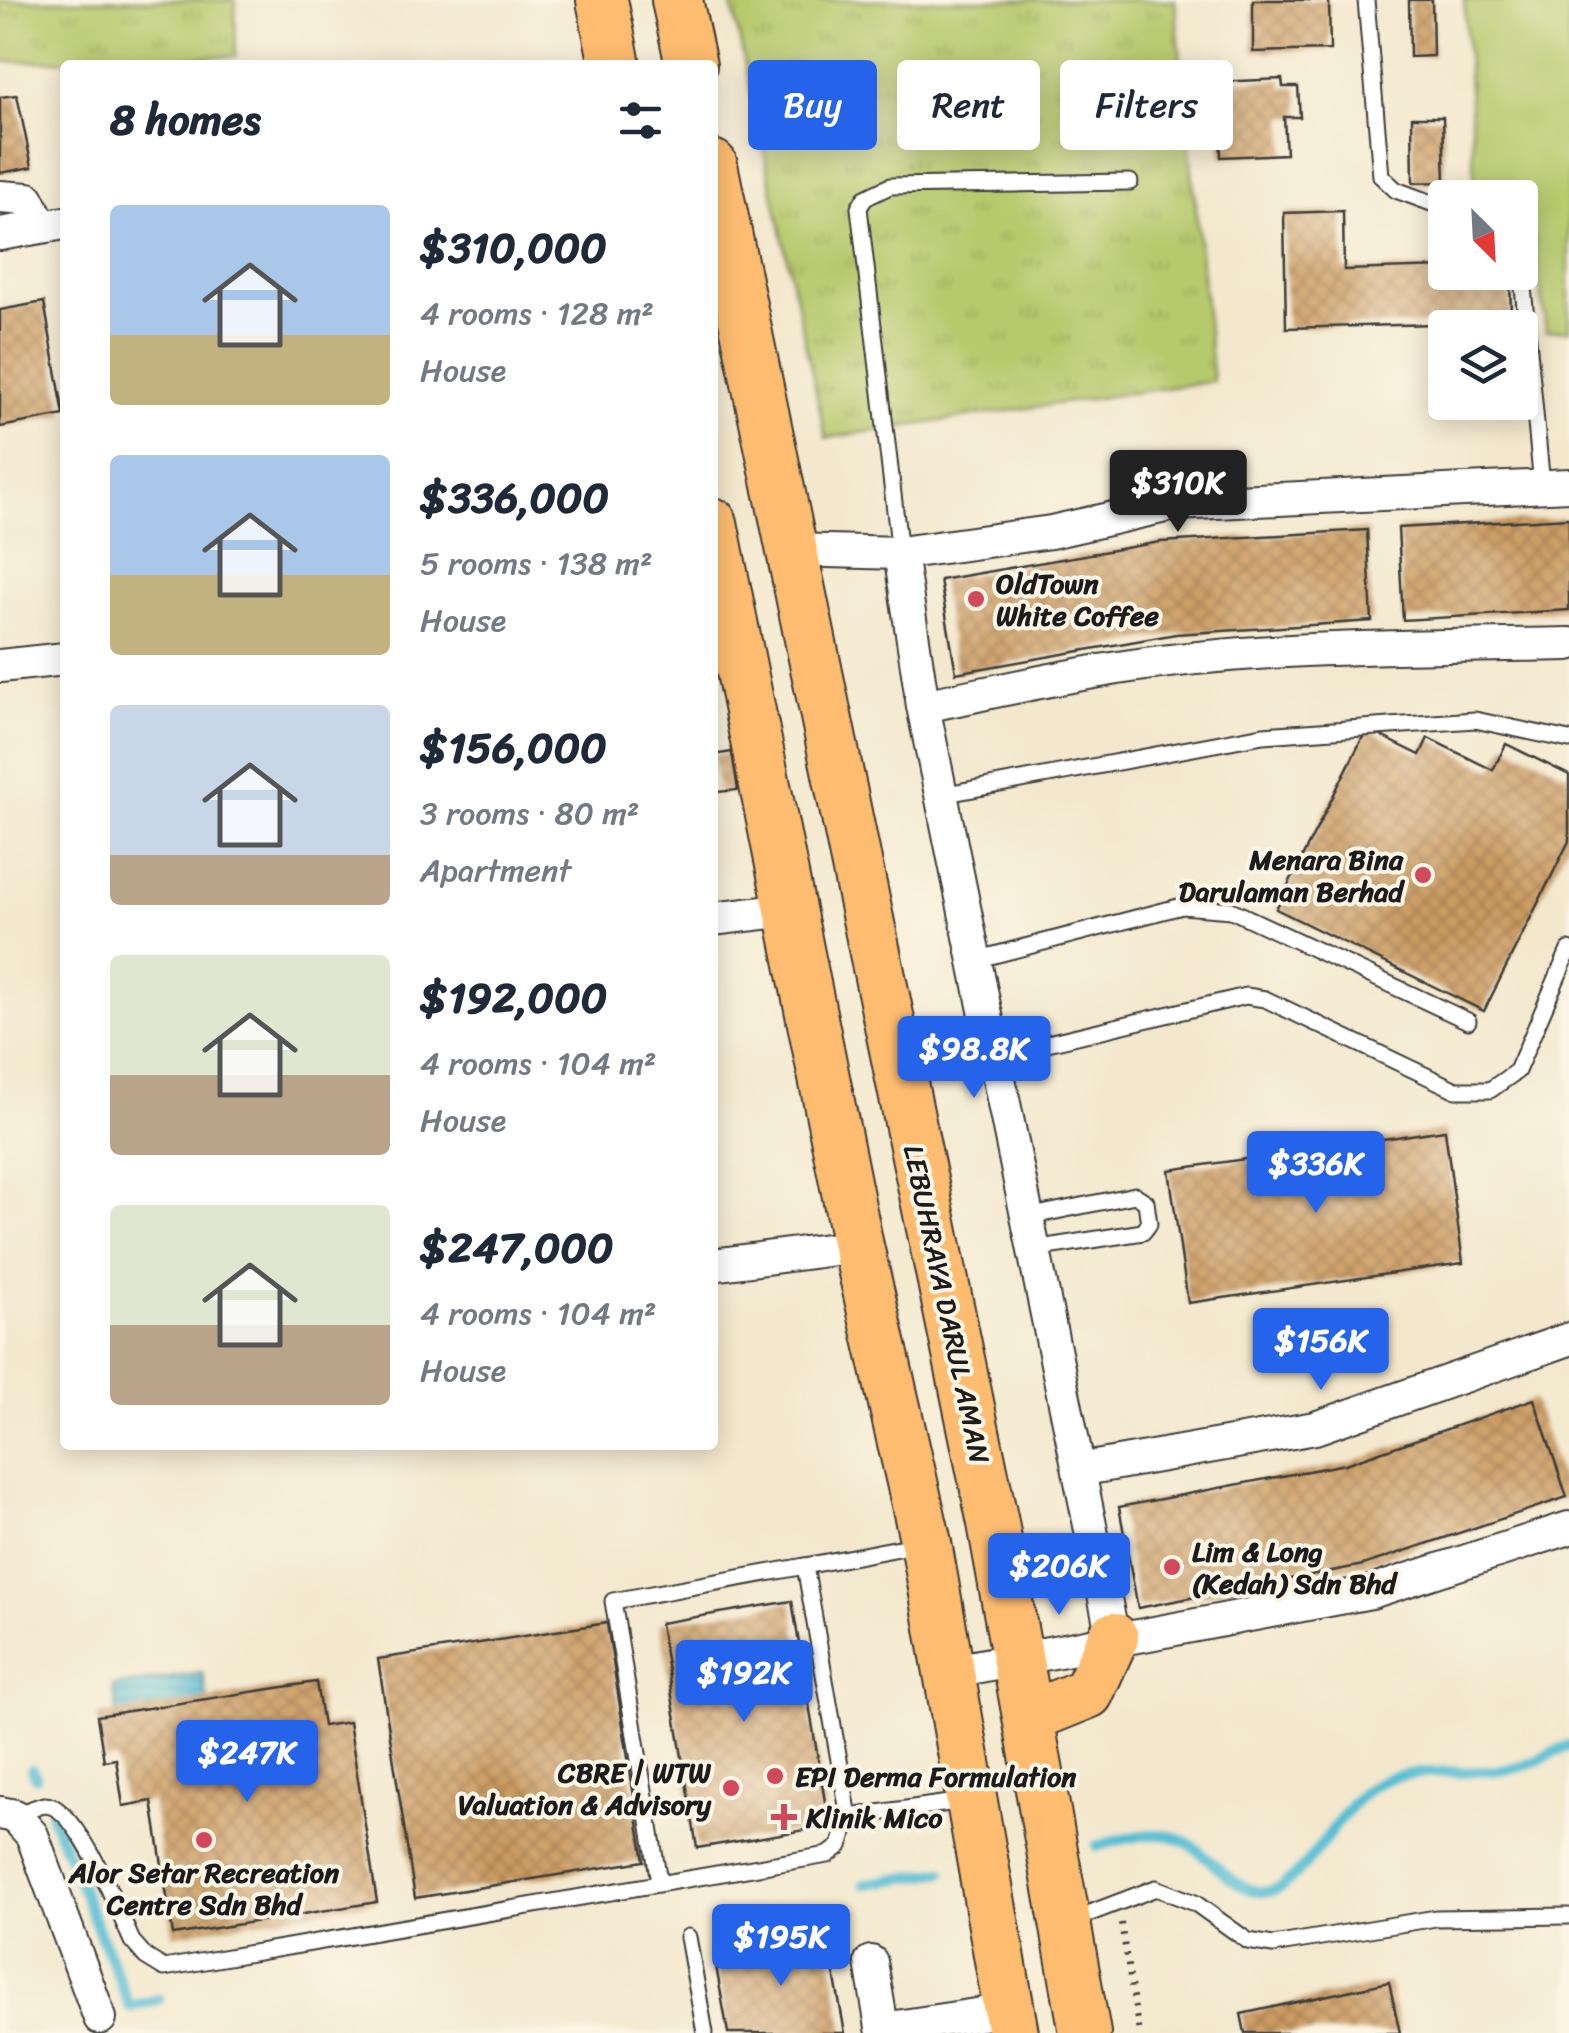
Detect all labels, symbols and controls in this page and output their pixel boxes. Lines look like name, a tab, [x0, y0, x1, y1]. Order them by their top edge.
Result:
chip: Buy	[748, 60, 877, 150]
chip: Rent	[897, 60, 1040, 150]
chip: Filters	[1060, 60, 1233, 150]
text: 8 homes	[110, 83, 261, 157]
icon: filters	[613, 93, 668, 148]
north arrow	[1428, 180, 1538, 290]
map controls	[1428, 180, 1538, 420]
text: $310,000	[420, 211, 607, 285]
icon: home	[190, 245, 310, 365]
text: 4 rooms · 128 m²	[420, 285, 654, 342]
button: layers	[1428, 310, 1538, 420]
text: House	[420, 342, 506, 399]
pin: $310K	[1108, 450, 1248, 535]
text: $310K	[1132, 454, 1224, 511]
text: $336,000	[420, 461, 609, 535]
icon: home	[190, 495, 310, 615]
text: 5 rooms · 138 m²	[420, 535, 652, 592]
place label: OldTown White Coffee	[996, 559, 1159, 640]
marker: OldTown White Coffee	[965, 588, 987, 610]
text: House	[420, 592, 506, 649]
text: $156,000	[420, 711, 607, 785]
icon: home	[190, 745, 310, 865]
text: 3 rooms · 80 m²	[420, 785, 639, 842]
place label: Menara Bina Darulaman Berhad	[1179, 835, 1405, 916]
text: Apartment	[420, 842, 571, 899]
marker: Menara Bina Darulaman Berhad	[1412, 864, 1434, 886]
text: $192,000	[420, 961, 607, 1035]
icon: home	[190, 995, 310, 1115]
pin: $98.8K	[893, 1016, 1055, 1101]
text: $98.8K	[920, 1020, 1028, 1077]
text: 4 rooms · 104 m²	[420, 1035, 656, 1092]
text: House	[420, 1092, 506, 1149]
pin: $336K	[1246, 1131, 1386, 1216]
text: $336K	[1269, 1135, 1363, 1192]
street label: LEBUHRAYA DARUL AMAN	[889, 1140, 1004, 1469]
text: $247,000	[420, 1211, 614, 1285]
icon: home	[190, 1245, 310, 1365]
text: 4 rooms · 104 m²	[420, 1285, 656, 1342]
pin: $156K	[1251, 1308, 1391, 1393]
text: $156K	[1275, 1312, 1367, 1369]
text: House	[420, 1342, 506, 1399]
place label: Lim & Long (Kedah) Sdn Bhd	[1192, 1527, 1398, 1608]
pin: $206K	[989, 1533, 1129, 1618]
text: $206K	[1010, 1537, 1108, 1594]
marker: Lim & Long (Kedah) Sdn Bhd	[1161, 1556, 1183, 1578]
pin: $192K	[674, 1640, 814, 1725]
text: $192K	[698, 1644, 790, 1701]
pin: $247K	[177, 1720, 317, 1805]
text: $247K	[198, 1724, 296, 1781]
place label: CBRE | WTW Valuation & Advisory	[458, 1748, 712, 1829]
place label: EPI Derma Formulation	[795, 1752, 1077, 1801]
marker: EPI Derma Formulation	[764, 1765, 786, 1787]
marker: CBRE | WTW Valuation & Advisory	[720, 1777, 742, 1799]
place label: Klinik Mico	[805, 1793, 943, 1842]
marker: Klinik Mico	[771, 1804, 797, 1830]
marker: Alor Setar Recreation Centre Sdn Bhd	[193, 1829, 215, 1851]
place label: Alor Setar Recreation Centre Sdn Bhd	[68, 1848, 340, 1929]
pin: $195K	[711, 1904, 851, 1989]
text: $195K	[734, 1908, 828, 1965]

